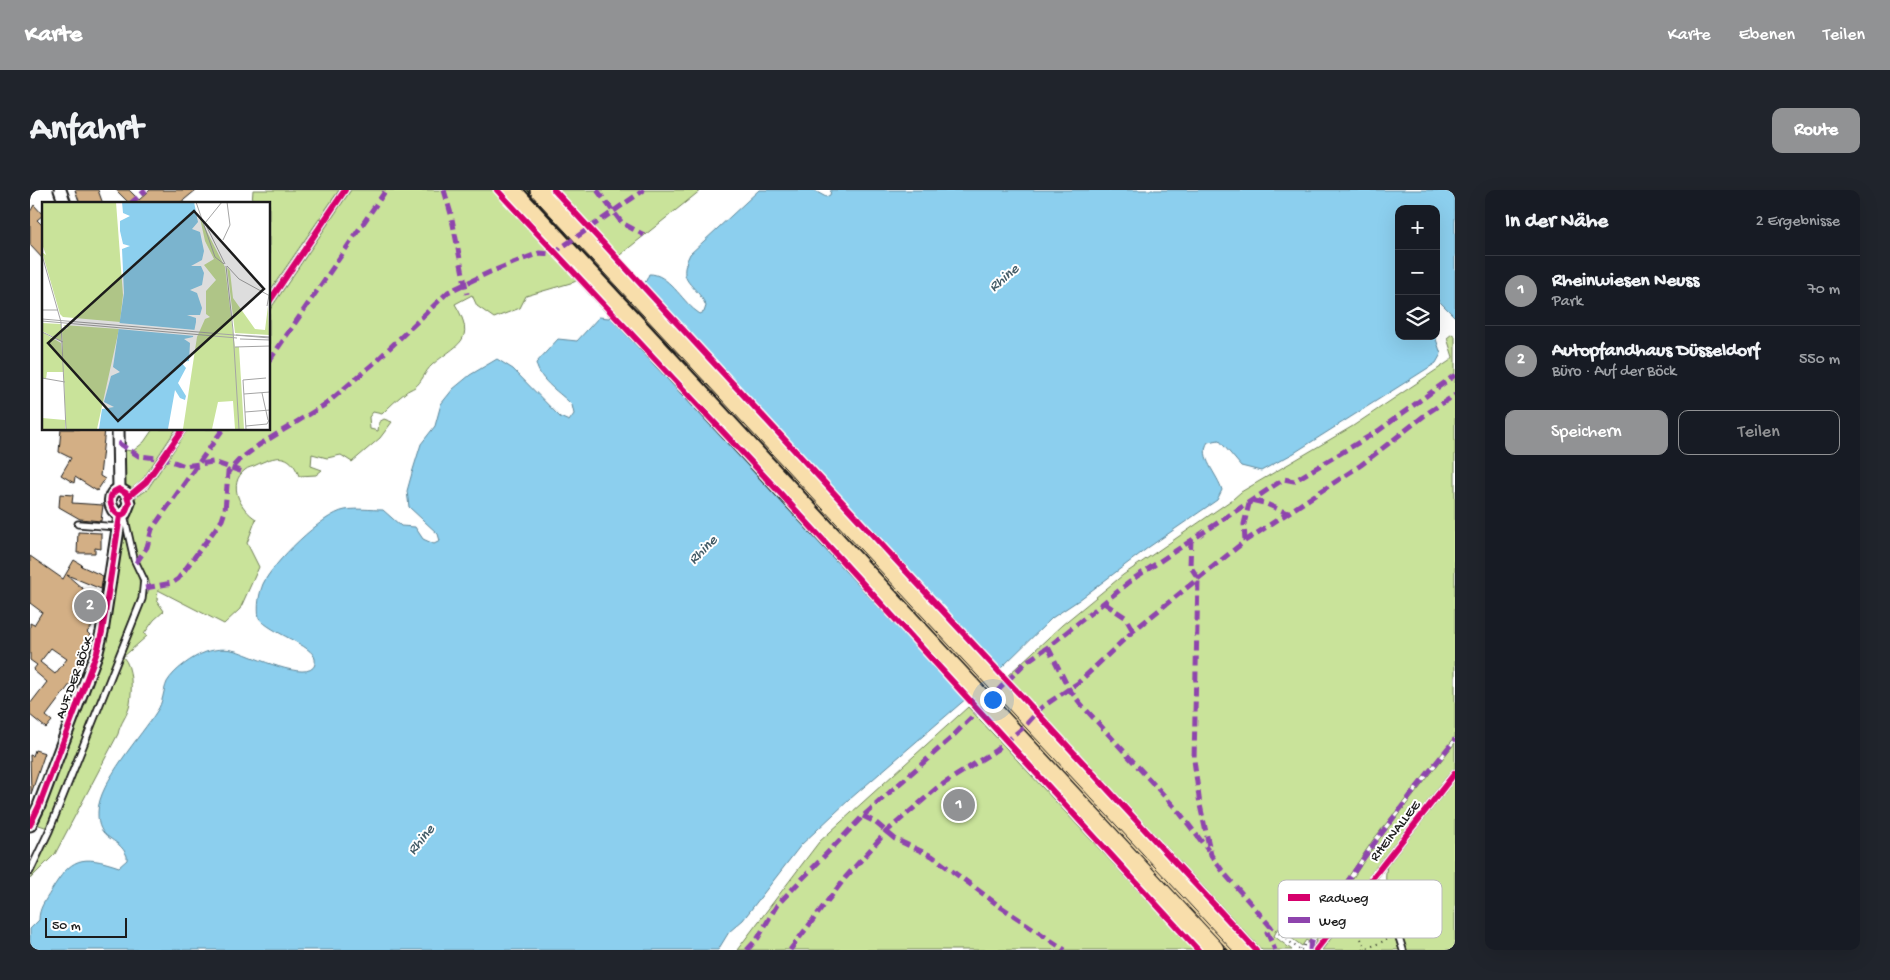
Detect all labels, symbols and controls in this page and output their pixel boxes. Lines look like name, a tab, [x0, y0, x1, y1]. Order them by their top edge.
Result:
text: Karte	[25, 21, 82, 50]
text: Karte	[1668, 25, 1711, 46]
text: Ebenen	[1739, 25, 1795, 46]
text: Teilen	[1823, 25, 1865, 46]
button: Route	[1772, 108, 1860, 153]
text: Anfahrt	[30, 110, 143, 151]
inset map	[42, 202, 270, 430]
map controls	[1395, 205, 1440, 340]
button: +	[1395, 205, 1440, 250]
text: In der Nähe	[1505, 210, 1608, 235]
text: 2 Ergebnisse	[1756, 213, 1840, 232]
button: −	[1395, 250, 1440, 295]
water label: Rhine	[985, 260, 1024, 296]
text: Rheinwiesen Neuss	[1552, 270, 1699, 293]
text: 1	[1518, 281, 1524, 300]
text: 70 m	[1807, 281, 1840, 300]
text: Park	[1552, 293, 1583, 312]
button: layers	[1395, 295, 1440, 340]
text: Autopfandhaus Düsseldorf	[1552, 340, 1760, 363]
text: 2	[1517, 351, 1525, 370]
text: 550 m	[1799, 351, 1840, 370]
text: Büro · Auf der Böck	[1552, 363, 1676, 382]
button: Speichern	[1505, 410, 1668, 455]
button: Teilen	[1678, 410, 1840, 455]
water label: Rhine	[685, 531, 723, 569]
pin: 2	[74, 587, 106, 625]
street label: AUF DER BÖCK	[53, 633, 99, 721]
your location	[980, 687, 1006, 713]
pin: 1	[943, 786, 975, 824]
street label: RHEINALLEE	[1367, 797, 1426, 865]
water label: Rhine	[404, 820, 440, 859]
legend	[1278, 880, 1442, 938]
text: Radweg	[1319, 891, 1368, 908]
text: Weg	[1319, 914, 1346, 931]
scale bar	[45, 915, 128, 938]
text: 50 m	[52, 918, 81, 935]

